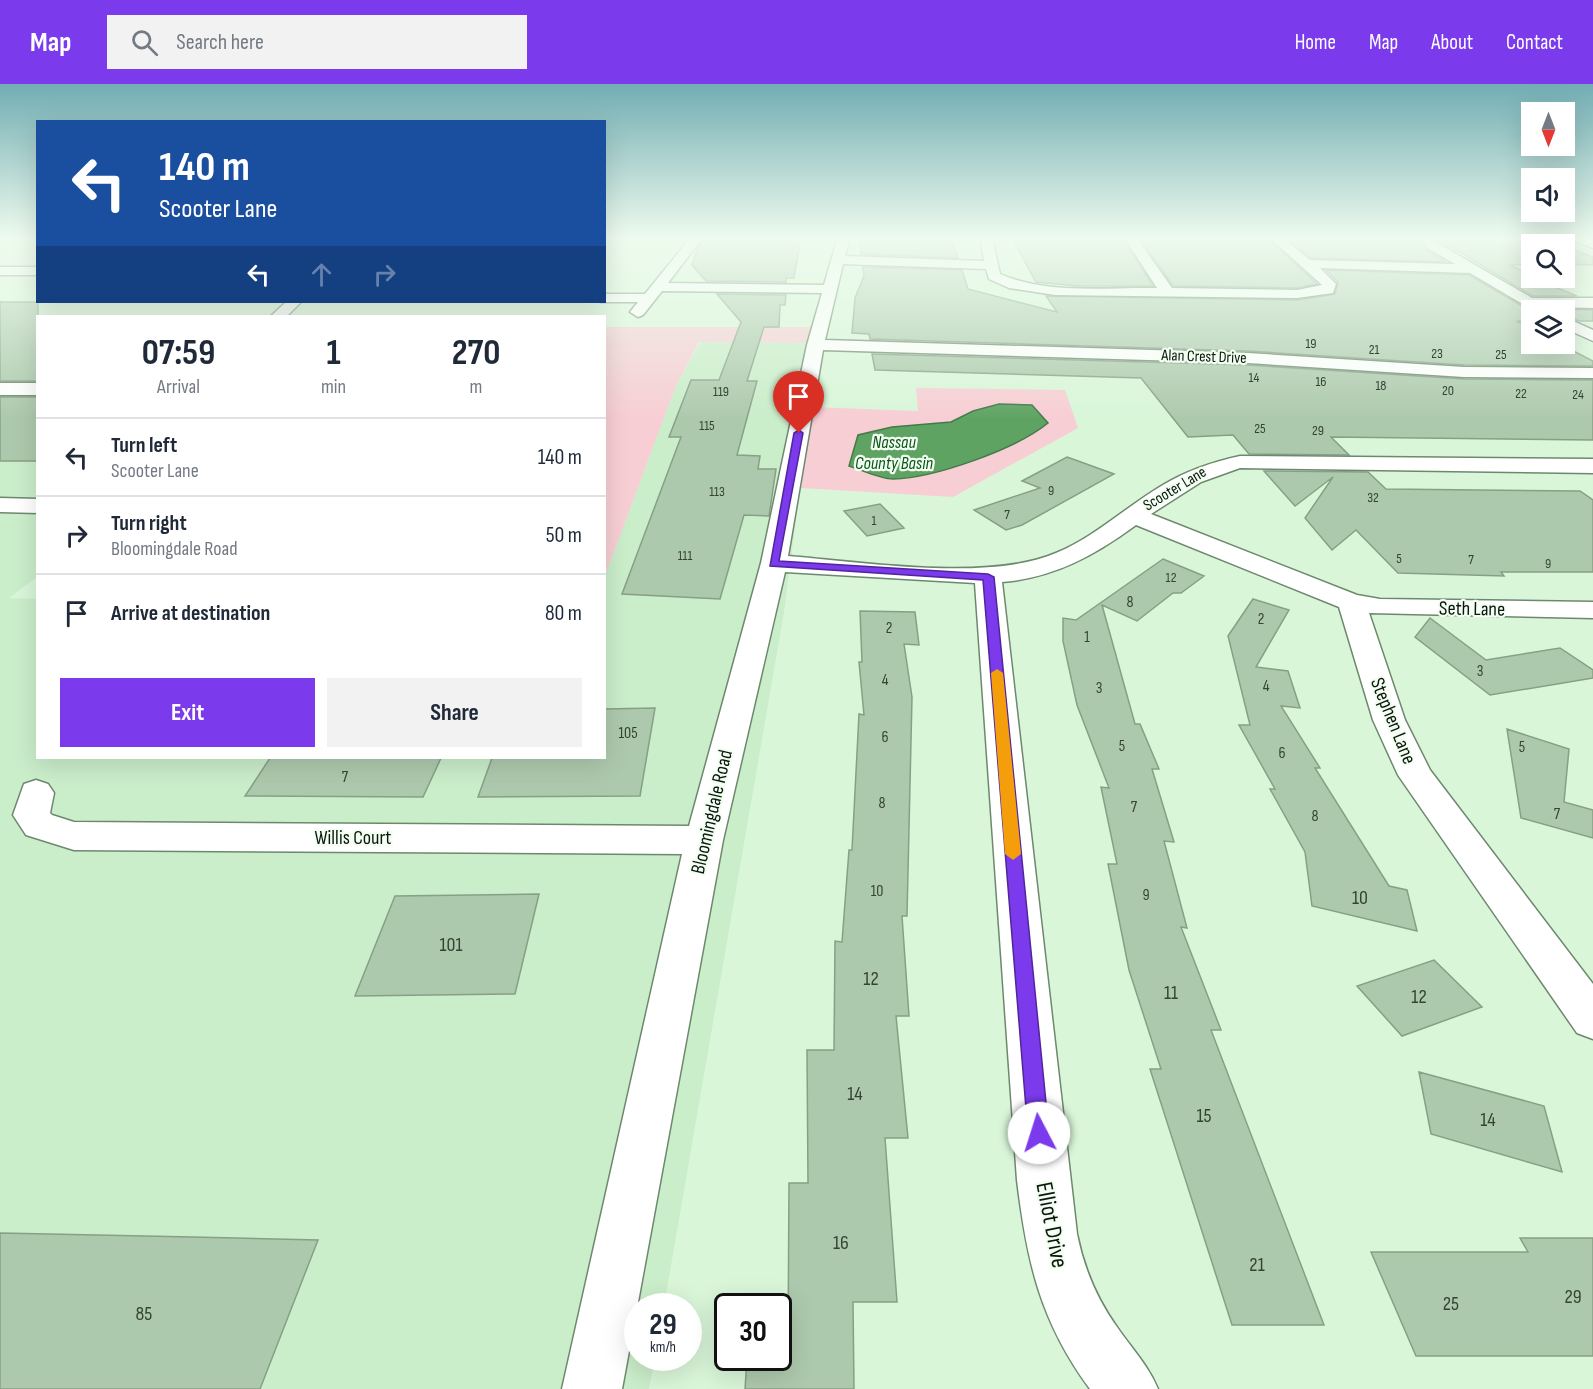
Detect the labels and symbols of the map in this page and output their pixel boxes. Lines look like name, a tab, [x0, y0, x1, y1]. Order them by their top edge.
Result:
north arrow	[1521, 102, 1575, 156]
house number: 19	[1305, 335, 1317, 352]
house number: 21	[1369, 341, 1379, 358]
house number: 23	[1431, 345, 1443, 362]
street label: Alan Crest Drive	[1160, 346, 1247, 368]
house number: 25	[1495, 346, 1507, 363]
house number: 14	[1249, 369, 1260, 386]
pin	[773, 371, 824, 433]
house number: 16	[1315, 373, 1327, 390]
house number: 18	[1375, 377, 1387, 394]
house number: 20	[1442, 382, 1454, 399]
house number: 119	[713, 383, 729, 400]
house number: 22	[1515, 385, 1527, 402]
house number: 24	[1572, 386, 1584, 403]
house number: 115	[699, 417, 715, 434]
house number: 25	[1254, 420, 1266, 437]
house number: 29	[1312, 422, 1324, 439]
water label: Nassau County Basin	[855, 432, 933, 474]
street label: Scooter Lane	[1140, 463, 1210, 515]
house number: 9	[1048, 482, 1054, 499]
house number: 113	[709, 483, 725, 500]
house number: 32	[1367, 489, 1379, 506]
house number: 7	[1004, 506, 1010, 523]
house number: 1	[872, 512, 877, 529]
house number: 111	[678, 547, 692, 564]
house number: 5	[1396, 550, 1402, 567]
house number: 7	[1468, 551, 1474, 568]
house number: 9	[1545, 555, 1551, 572]
house number: 12	[1166, 569, 1177, 586]
house number: 8	[1126, 593, 1134, 612]
street label: Seth Lane	[1439, 596, 1505, 622]
house number: 2	[1258, 610, 1264, 629]
house number: 2	[886, 619, 892, 638]
house number: 1	[1084, 628, 1090, 647]
house number: 3	[1477, 662, 1483, 681]
house number: 4	[882, 671, 889, 690]
street label: Stephen Lane	[1365, 674, 1421, 768]
house number: 4	[1263, 677, 1270, 696]
house number: 3	[1096, 679, 1102, 698]
house number: 105	[618, 724, 638, 743]
house number: 6	[881, 728, 889, 747]
house number: 5	[1119, 737, 1125, 756]
house number: 5	[1519, 738, 1525, 757]
house number: 6	[1278, 744, 1286, 763]
street label: Bloomingdale Road	[686, 748, 738, 876]
house number: 7	[342, 768, 349, 787]
house number: 8	[878, 794, 886, 813]
house number: 7	[1131, 798, 1138, 817]
house number: 7	[1554, 805, 1561, 824]
house number: 8	[1311, 807, 1319, 826]
street label: Willis Court	[315, 826, 391, 850]
house number: 10	[871, 882, 883, 901]
house number: 9	[1142, 886, 1150, 905]
house number: 10	[1352, 886, 1368, 910]
house number: 101	[440, 933, 462, 957]
house number: 12	[863, 967, 879, 991]
house number: 11	[1164, 981, 1178, 1005]
house number: 12	[1411, 985, 1427, 1009]
house number: 14	[847, 1082, 863, 1106]
position arrow	[1007, 1101, 1071, 1165]
house number: 15	[1196, 1104, 1212, 1128]
house number: 14	[1480, 1108, 1496, 1132]
street label: Elliot Drive	[1029, 1180, 1075, 1270]
house number: 16	[833, 1231, 849, 1255]
house number: 21	[1249, 1253, 1265, 1277]
house number: 29	[1564, 1285, 1582, 1309]
house number: 25	[1443, 1292, 1459, 1316]
speed limit sign: 30	[714, 1293, 792, 1371]
house number: 85	[136, 1302, 152, 1326]

